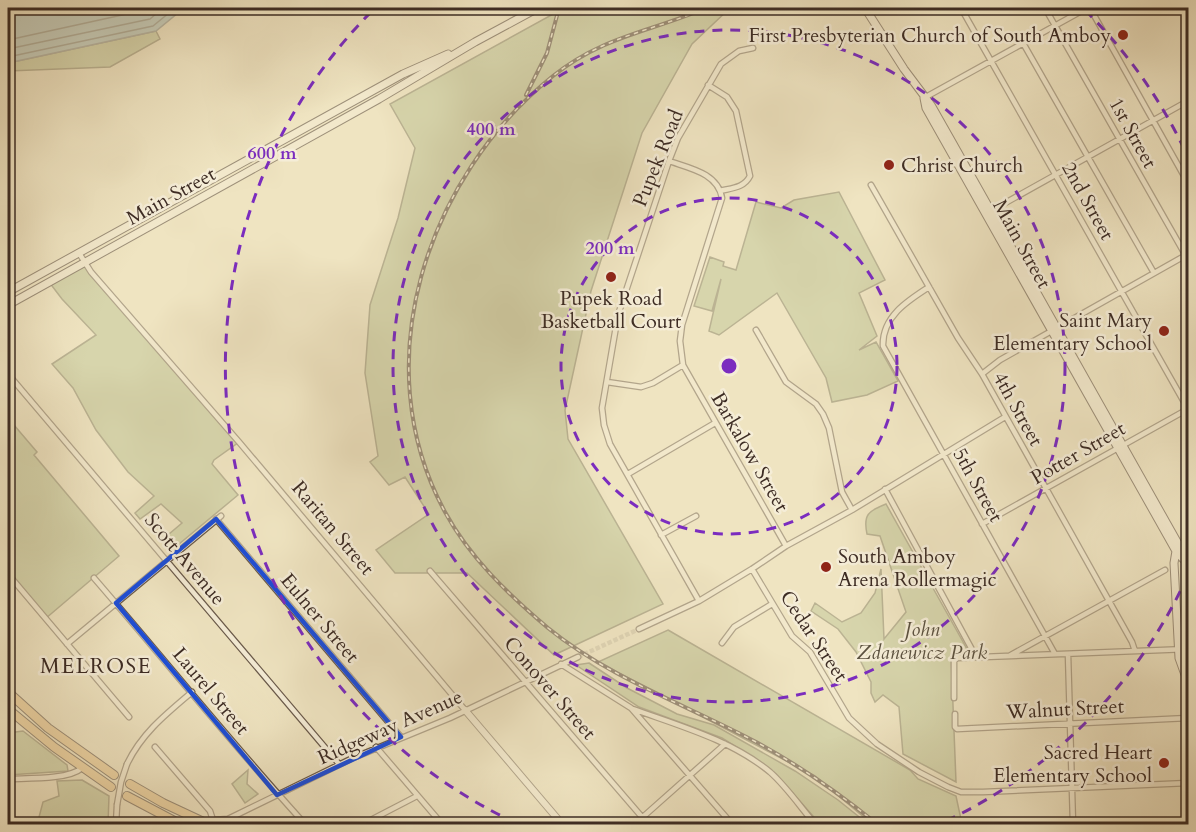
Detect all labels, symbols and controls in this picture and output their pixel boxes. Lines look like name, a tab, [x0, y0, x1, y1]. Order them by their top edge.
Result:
place label: First Presbyterian Church of South Amboy	[748, 22, 1111, 49]
marker: First Presbyterian Church of South Amboy	[1116, 28, 1130, 42]
street label: 1st Street	[1103, 93, 1164, 174]
street label: Pupek Road	[626, 105, 690, 211]
text: 400 m	[466, 117, 516, 142]
text: 600 m	[247, 141, 297, 166]
place label: Christ Church	[901, 152, 1023, 179]
street label: 2nd Street	[1055, 157, 1121, 246]
marker: Christ Church	[882, 158, 896, 172]
street label: Main Street	[122, 160, 221, 232]
street label: Main Street	[986, 195, 1058, 294]
text: 200 m	[585, 236, 635, 261]
marker: Pupek Road Basketball Court	[604, 270, 618, 284]
place label: Pupek Road Basketball Court	[541, 285, 682, 335]
place label: Saint Mary Elementary School	[993, 307, 1152, 357]
marker: Saint Mary Elementary School	[1157, 324, 1171, 338]
centre of rings	[719, 356, 739, 376]
street label: 4th Street	[987, 367, 1050, 452]
street label: Barkalow Street	[705, 387, 796, 517]
street label: Potter Street	[1026, 415, 1131, 491]
street label: 5th Street	[947, 443, 1010, 528]
street label: Raritan Street	[286, 475, 381, 581]
street label: Scott Avenue	[138, 507, 232, 611]
place label: South Amboy Arena Rollermagic	[838, 543, 997, 593]
marker: South Amboy Arena Rollermagic	[819, 560, 833, 574]
street label: Eulner Street	[274, 567, 366, 669]
street label: Cedar Street	[774, 585, 855, 687]
park label: John Zdanewicz Park	[857, 616, 987, 666]
street label: Conover Street	[498, 631, 603, 746]
street label: Laurel Street	[166, 641, 256, 741]
district label: MELROSE	[40, 652, 152, 681]
street label: Ridgeway Avenue	[313, 683, 467, 771]
street label: Walnut Street	[1004, 692, 1125, 726]
place label: Sacred Heart Elementary School	[993, 739, 1153, 789]
marker: Sacred Heart Elementary School	[1157, 756, 1171, 770]

